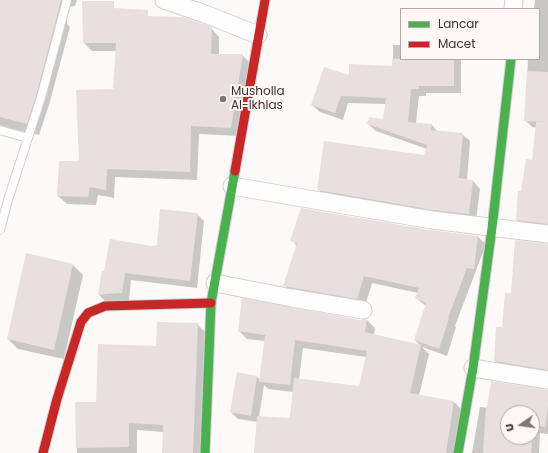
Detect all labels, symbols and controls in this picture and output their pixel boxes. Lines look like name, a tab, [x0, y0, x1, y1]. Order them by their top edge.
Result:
legend	[400, 8, 540, 60]
text: Lancar	[438, 15, 479, 32]
text: Macet	[438, 35, 476, 52]
place label: Musholla Al-Ikhlas	[231, 85, 285, 113]
marker: Musholla Al-Ikhlas	[218, 94, 228, 104]
north arrow	[500, 405, 540, 445]
text: U	[501, 422, 518, 433]

